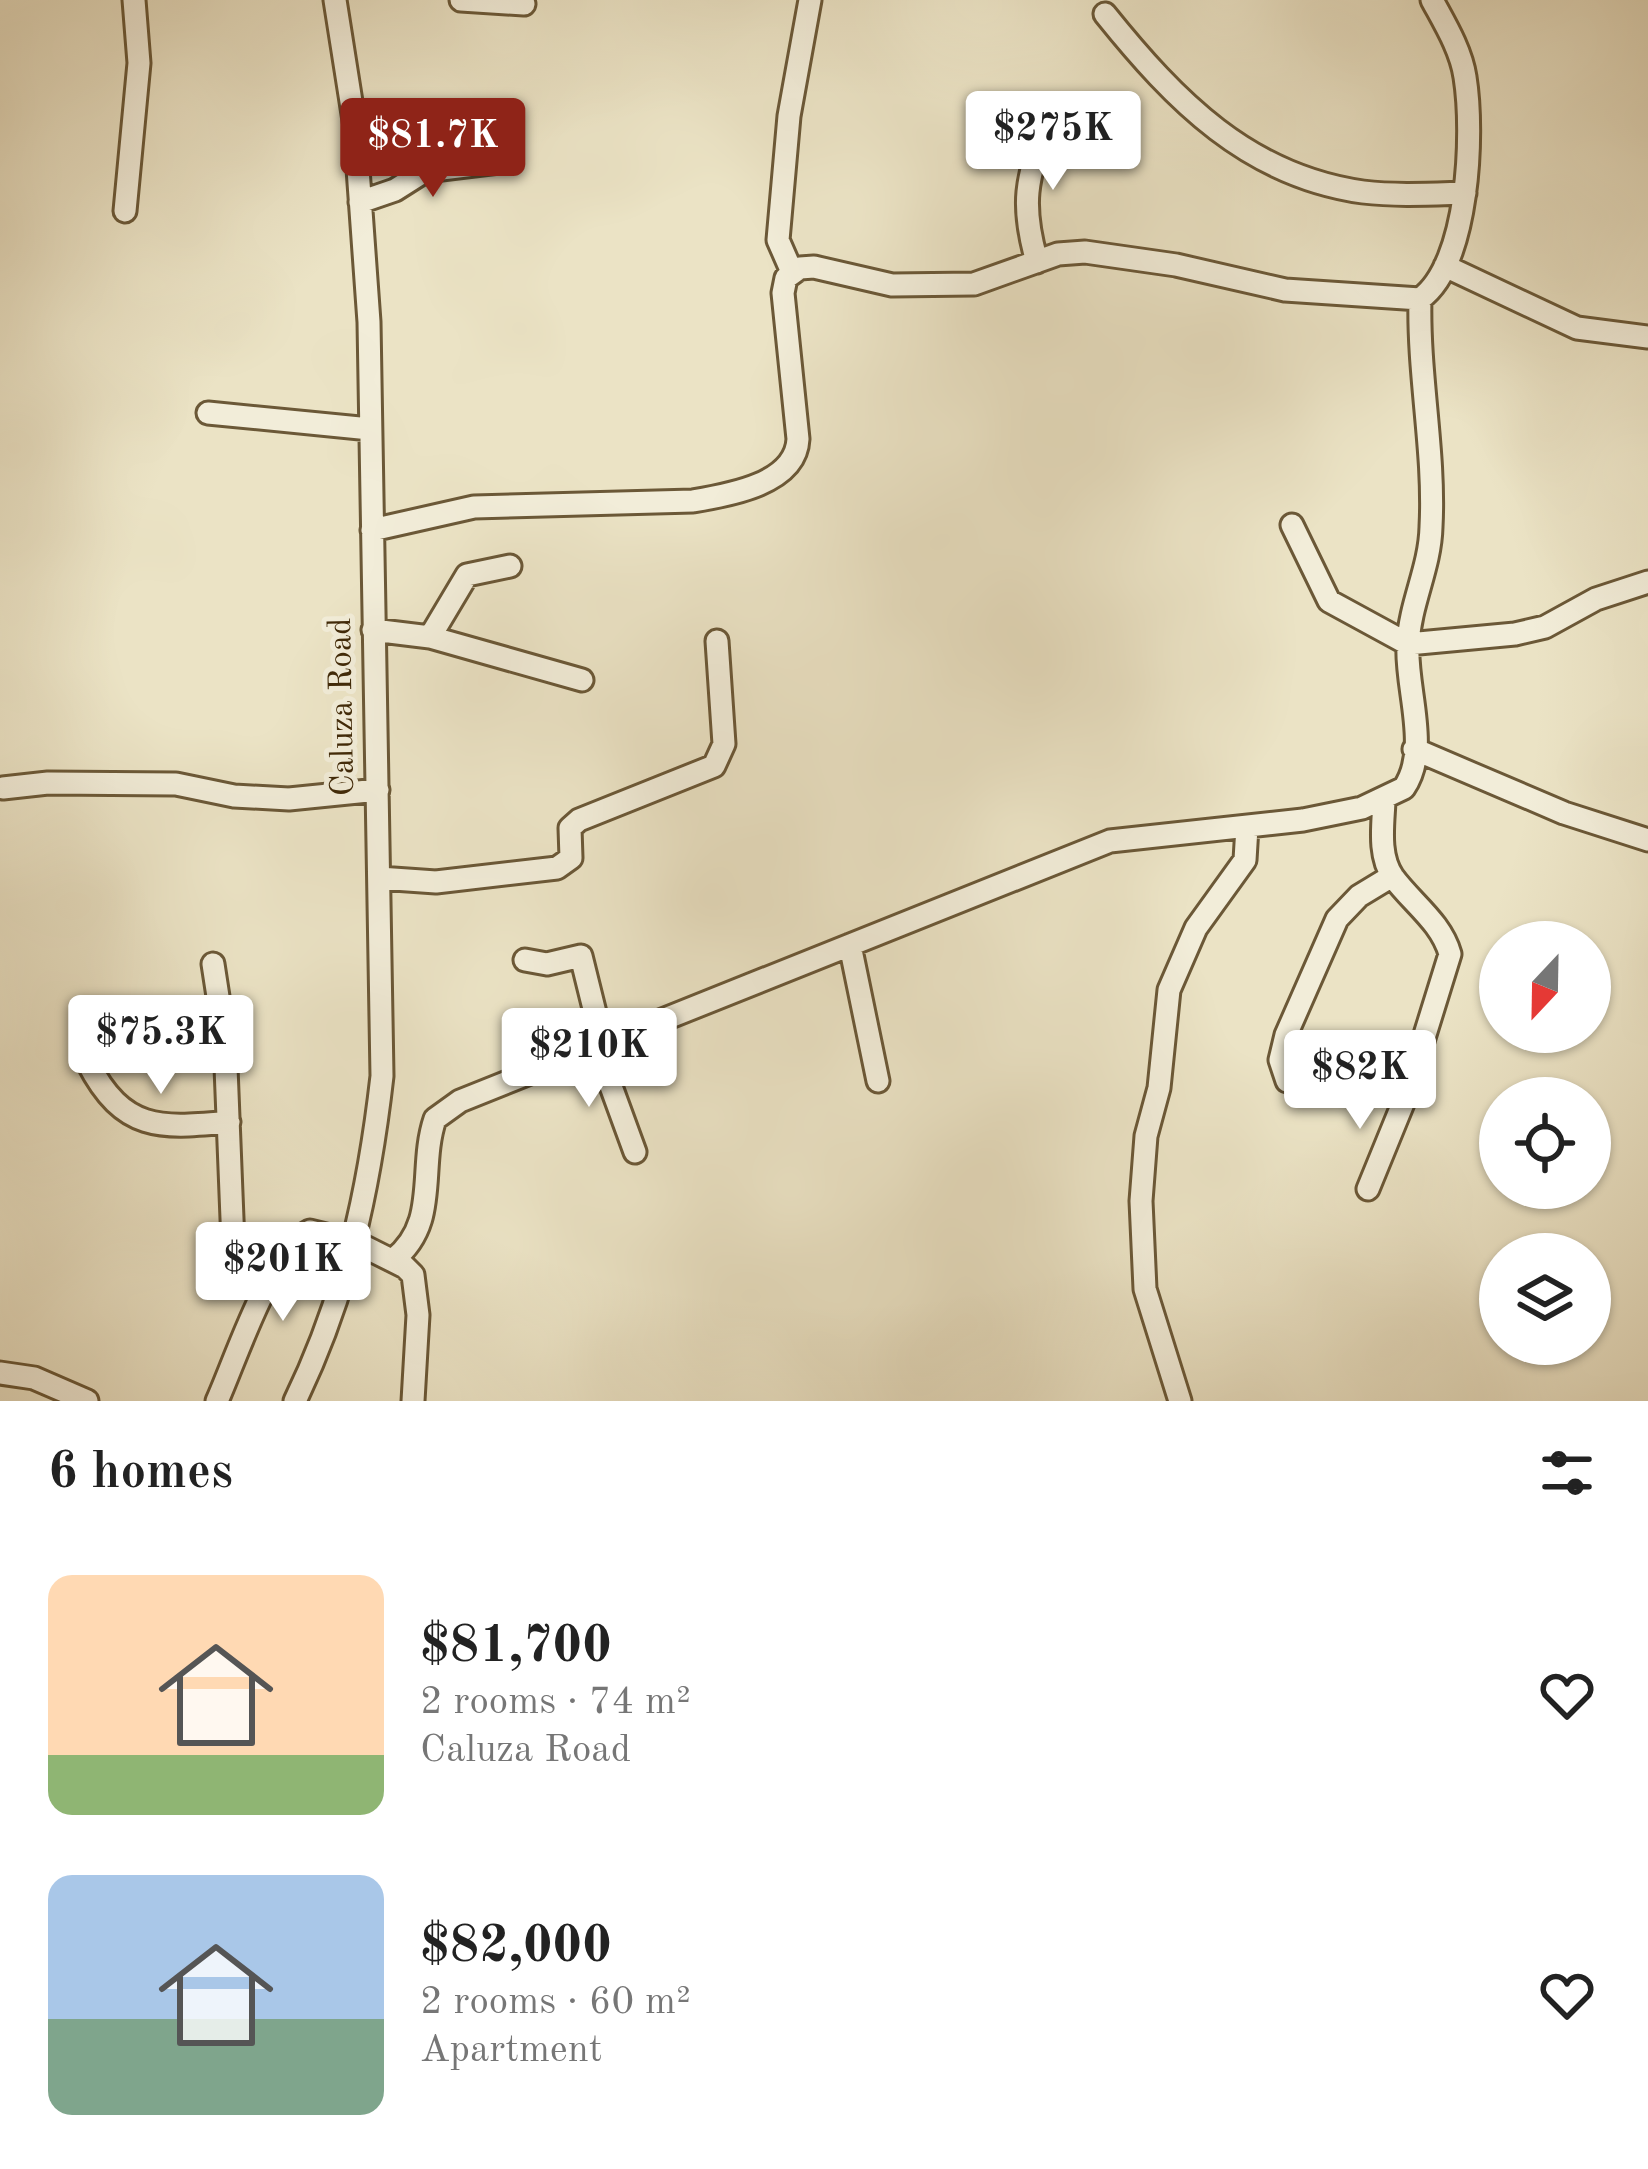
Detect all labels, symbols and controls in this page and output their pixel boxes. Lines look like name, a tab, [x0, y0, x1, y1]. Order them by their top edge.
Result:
pin: $275K	[969, 91, 1137, 193]
pin: $81.7K	[335, 98, 531, 200]
text: $275K	[993, 110, 1113, 149]
text: $81.7K	[367, 117, 499, 156]
street label: Caluza Road	[325, 617, 361, 797]
north arrow	[1479, 921, 1611, 1053]
map controls	[1479, 921, 1611, 1365]
pin: $75.3K	[63, 995, 259, 1097]
pin: $210K	[505, 1008, 673, 1110]
text: $75.3K	[95, 1014, 227, 1053]
text: $210K	[529, 1027, 649, 1066]
pin: $82K	[1289, 1030, 1431, 1132]
text: $82K	[1311, 1049, 1409, 1088]
button: locate	[1479, 1077, 1611, 1209]
pin: $201K	[199, 1222, 367, 1324]
button: layers	[1479, 1233, 1611, 1365]
text: $201K	[223, 1241, 343, 1280]
icon: filters	[1534, 1440, 1600, 1506]
text: 6 homes	[48, 1448, 233, 1499]
text: $81,700	[420, 1622, 612, 1673]
icon: home	[144, 1623, 288, 1767]
icon: heart	[1534, 1662, 1600, 1728]
text: 2 rooms · 74 m²	[420, 1683, 691, 1722]
text: Caluza Road	[420, 1731, 631, 1770]
text: $82,000	[420, 1922, 612, 1973]
icon: home	[144, 1923, 288, 2067]
icon: heart	[1534, 1962, 1600, 2028]
text: 2 rooms · 60 m²	[420, 1983, 691, 2022]
text: Apartment	[420, 2031, 603, 2070]

